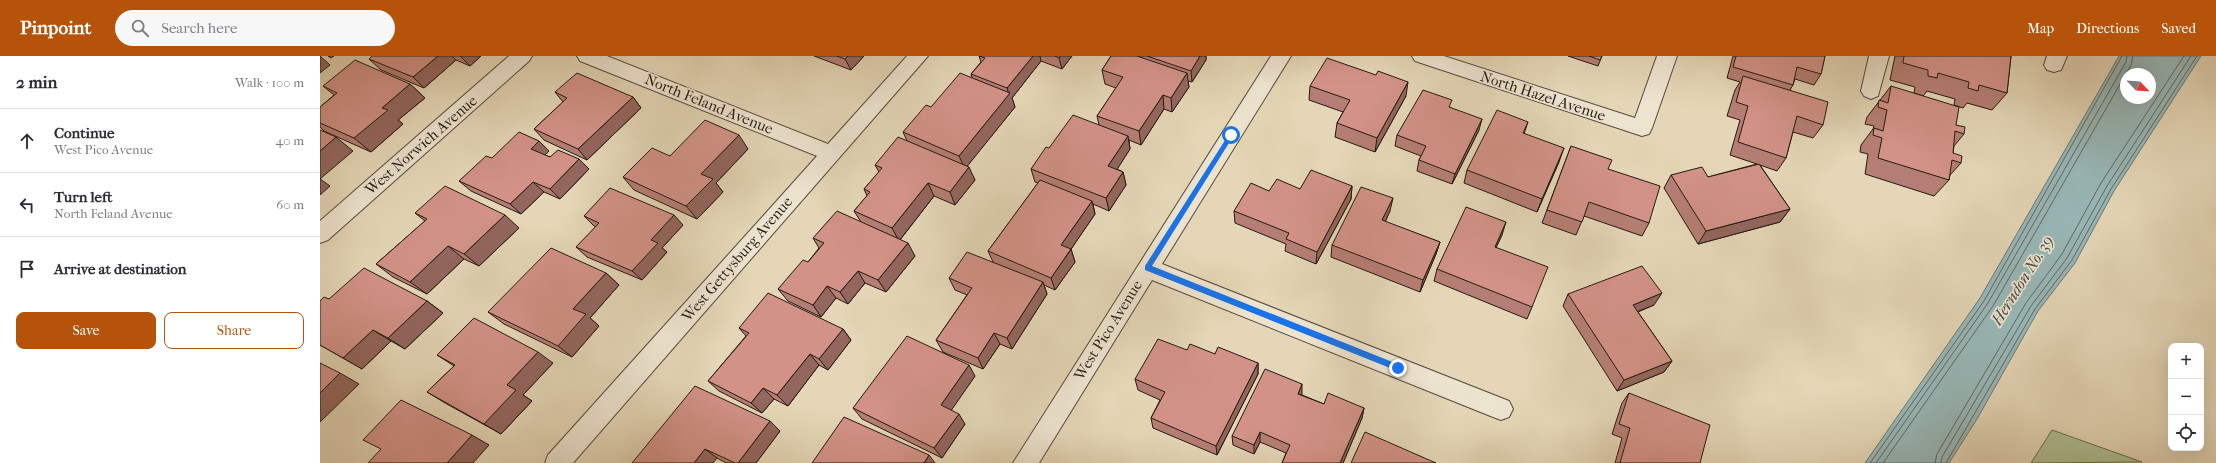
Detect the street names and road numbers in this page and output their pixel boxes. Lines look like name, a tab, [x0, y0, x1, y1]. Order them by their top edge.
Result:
street label: North Hazel Avenue	[1478, 67, 1608, 125]
street label: North Feland Avenue	[642, 70, 776, 138]
street label: West Norwich Avenue	[361, 91, 481, 199]
street label: West Gettysburg Avenue	[677, 192, 797, 326]
street label: West Pico Avenue	[1069, 276, 1146, 384]

